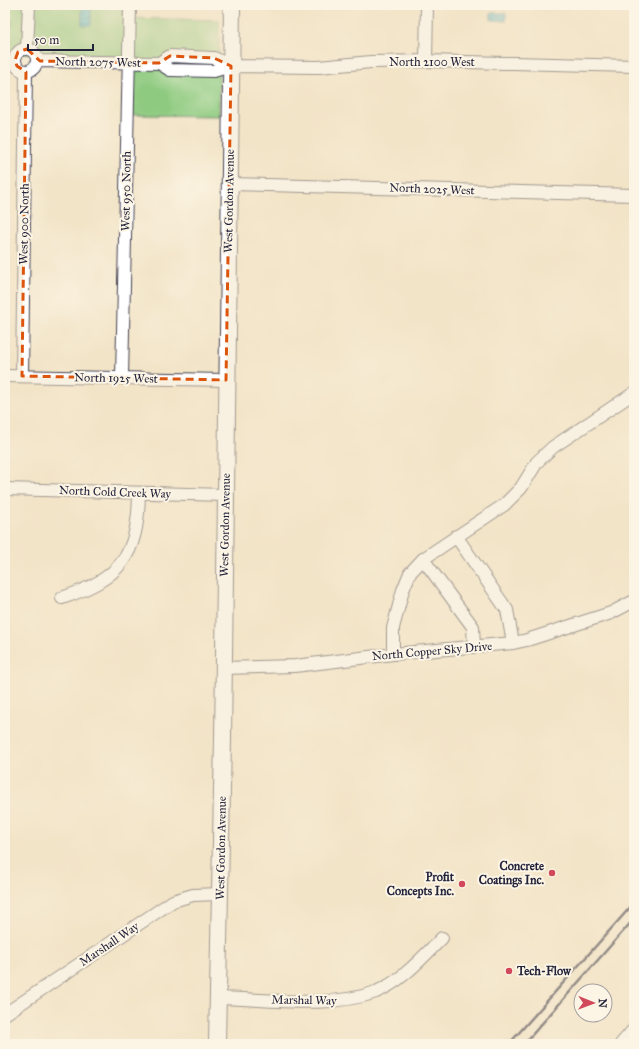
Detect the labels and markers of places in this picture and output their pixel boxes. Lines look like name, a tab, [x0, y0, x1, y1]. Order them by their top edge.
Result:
place label: Concrete Coatings Inc.	[479, 859, 544, 888]
marker: Concrete Coatings Inc.	[547, 868, 557, 878]
place label: Profit Concepts Inc.	[387, 870, 455, 899]
marker: Profit Concepts Inc.	[457, 879, 467, 889]
place label: Tech-Flow	[516, 964, 572, 978]
marker: Tech-Flow	[504, 966, 514, 976]

